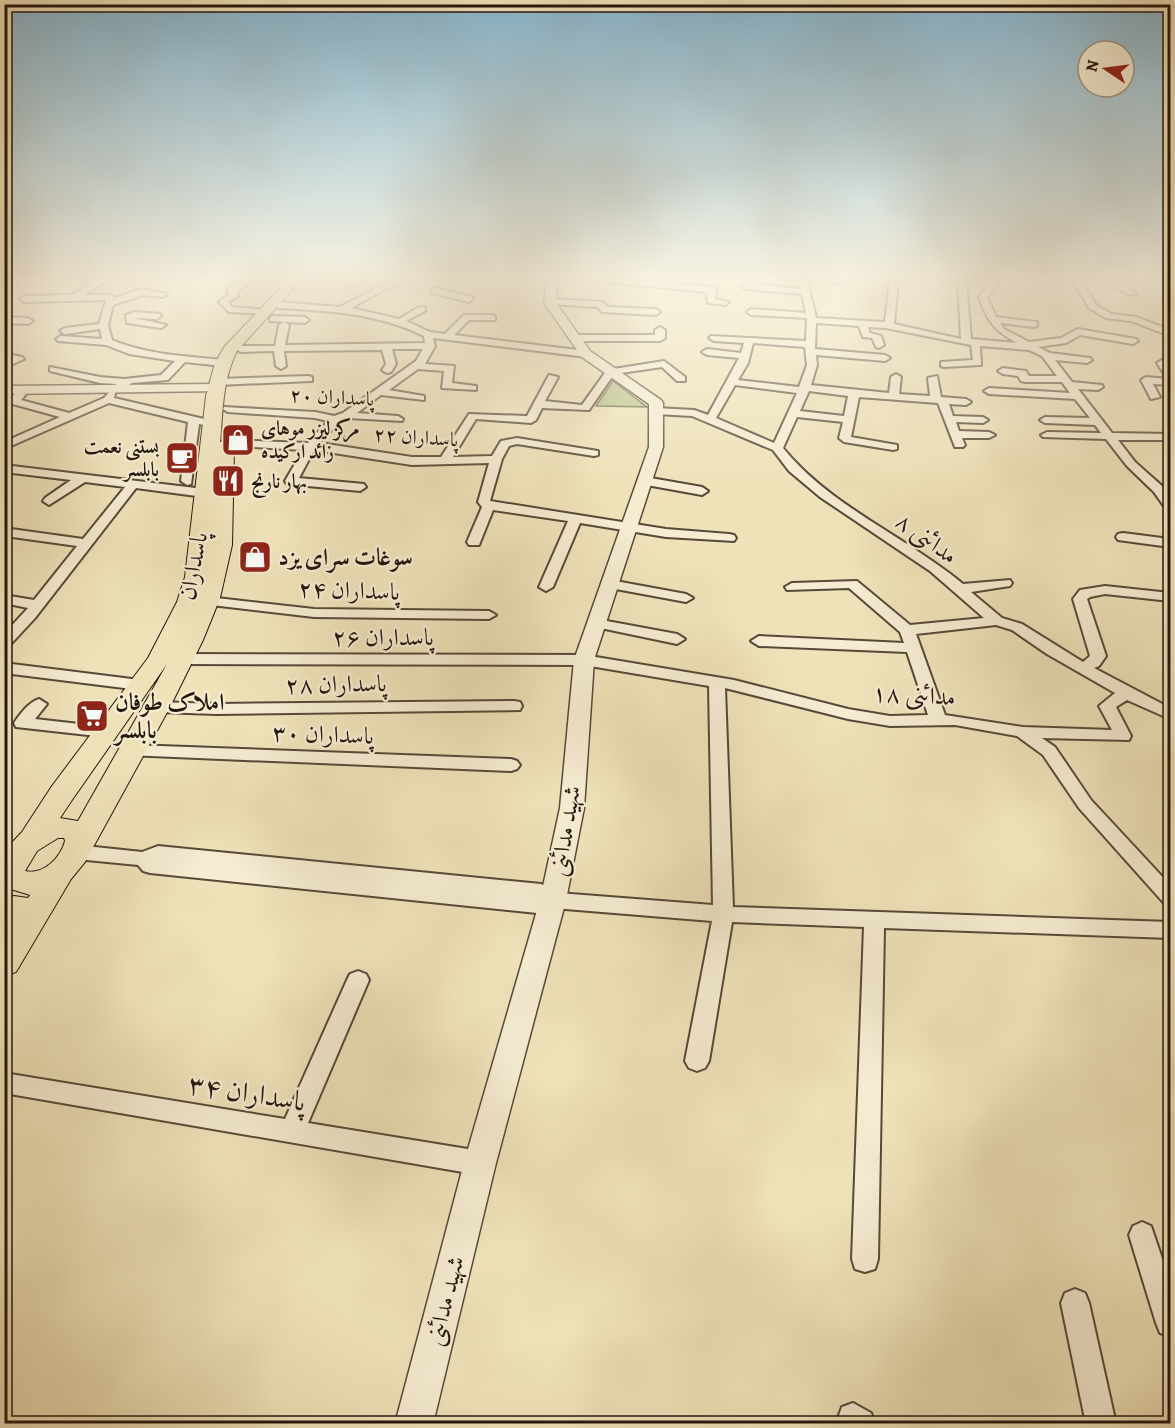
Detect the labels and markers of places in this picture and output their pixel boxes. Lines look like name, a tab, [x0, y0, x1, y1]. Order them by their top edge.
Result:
place label: مرکز لیزر موهای زائد ارکیده	[261, 415, 359, 465]
shop icon: مرکز لیزر موهای زائد ارکیده	[220, 422, 256, 458]
place label: بستنی نعمت بابلسر	[84, 433, 160, 483]
cafe icon: بستنی نعمت بابلسر	[164, 440, 200, 476]
restaurant icon: بهار نارنج	[210, 463, 246, 499]
place label: بهار نارنج	[251, 468, 307, 498]
shop icon: سوغات سرای یزد	[237, 539, 273, 575]
place label: سوغات سرای یزد	[278, 541, 413, 573]
place label: املاک طوفان بابلسر	[112, 686, 224, 746]
supermarket icon: املاک طوفان بابلسر	[74, 698, 110, 734]

